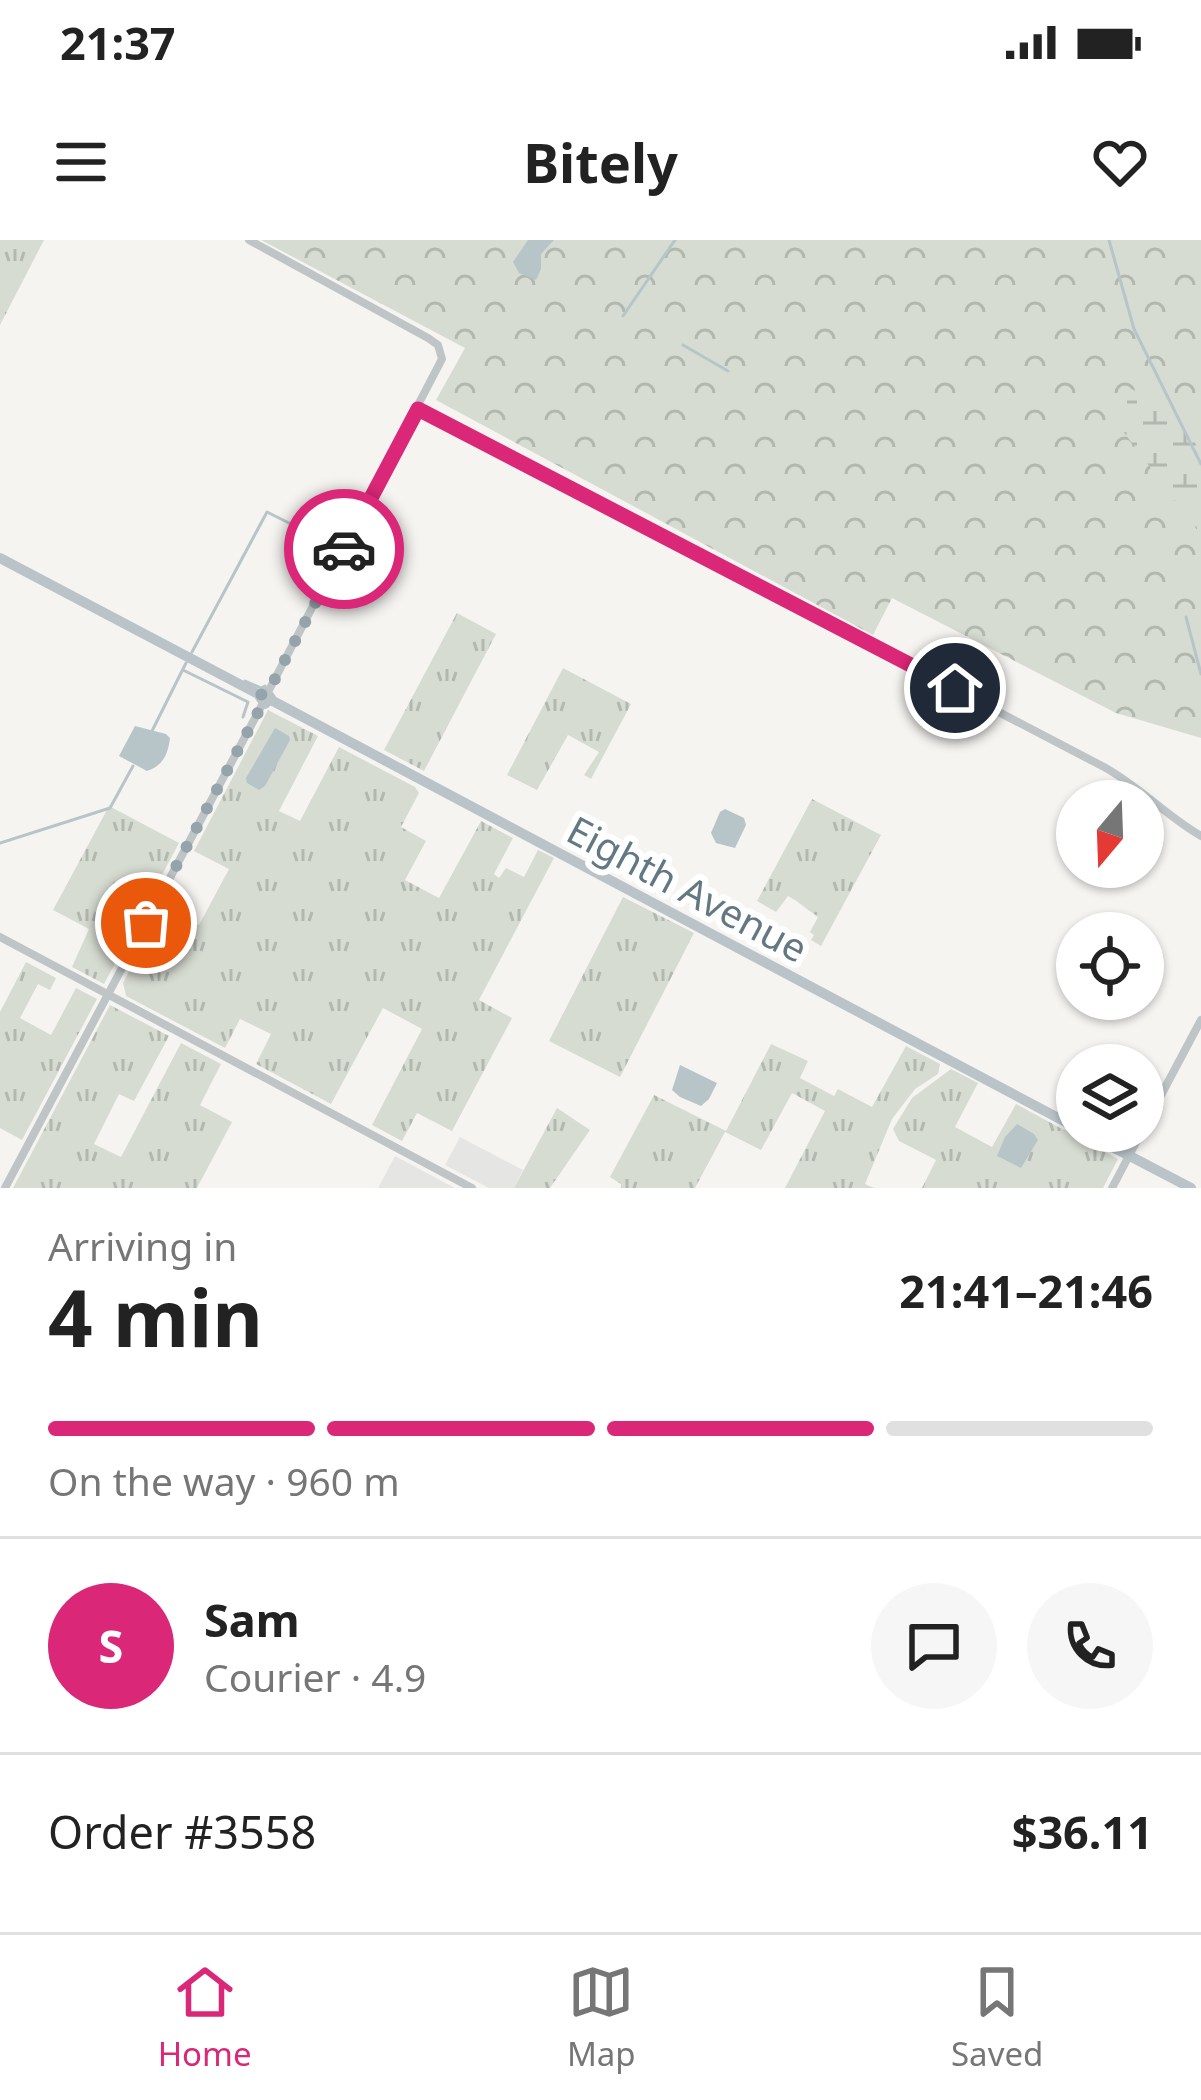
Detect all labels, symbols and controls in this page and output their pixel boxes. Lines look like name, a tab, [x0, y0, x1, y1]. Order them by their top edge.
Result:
text: 21:37	[60, 12, 176, 73]
text: Bitely	[523, 125, 678, 199]
icon: menu	[48, 129, 114, 195]
icon: heart	[1087, 129, 1153, 195]
courier	[284, 489, 404, 609]
icon: car	[311, 516, 377, 582]
pin	[904, 637, 1006, 739]
icon: home	[922, 655, 988, 721]
north arrow	[1056, 780, 1164, 888]
map controls	[1056, 780, 1164, 1152]
street label: Eighth Avenue	[559, 802, 817, 974]
pin	[95, 872, 197, 974]
icon: bag	[113, 890, 179, 956]
button: locate	[1056, 912, 1164, 1020]
button: layers	[1056, 1044, 1164, 1152]
text: Arriving in	[48, 1219, 237, 1272]
text: 21:41–21:46	[899, 1260, 1153, 1321]
text: 4 min	[48, 1264, 263, 1370]
text: On the way · 960 m	[48, 1454, 400, 1507]
button: chat	[871, 1583, 997, 1709]
button: phone	[1027, 1583, 1153, 1709]
text: Sam	[204, 1589, 300, 1650]
text: S	[99, 1615, 123, 1676]
text: Courier · 4.9	[204, 1650, 426, 1703]
text: Order #3558	[48, 1801, 316, 1862]
text: $36.11	[1012, 1801, 1153, 1862]
tab: Home	[158, 1959, 252, 2076]
tab: Map	[567, 1959, 636, 2076]
tab: Saved	[951, 1959, 1043, 2076]

